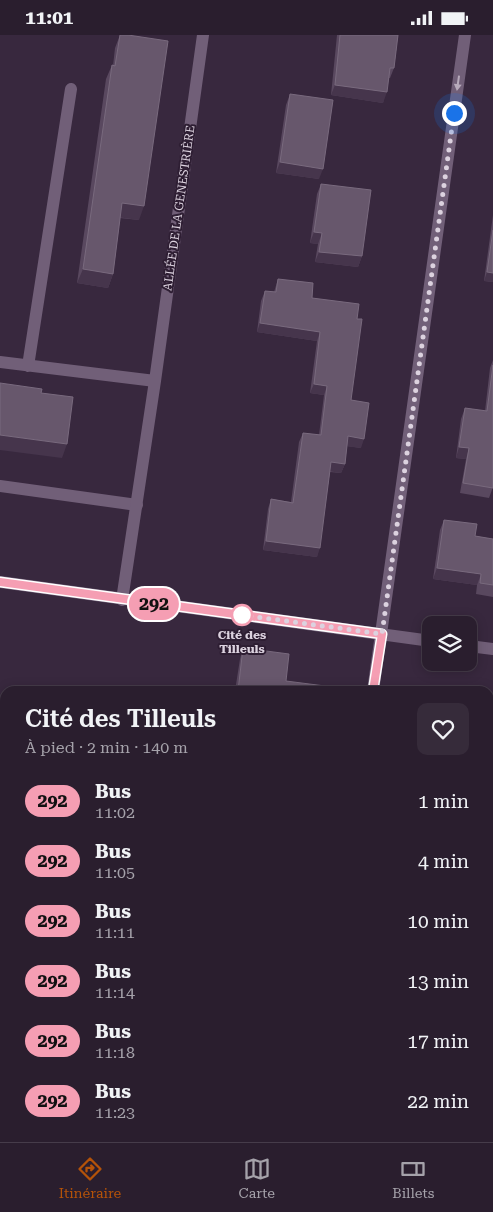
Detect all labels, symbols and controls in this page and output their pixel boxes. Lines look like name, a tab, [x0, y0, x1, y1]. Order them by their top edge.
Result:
text: 11:01	[25, 6, 74, 29]
one-way arrow	[454, 76, 462, 92]
your location	[442, 101, 467, 126]
street label: ALLÉE DE LA GENESTRIÈRE	[160, 124, 198, 292]
line badge: 292	[125, 588, 183, 620]
text: 292	[139, 593, 169, 614]
marker: Cité des Tilleuls	[231, 604, 253, 626]
map controls	[422, 616, 477, 671]
button: layers	[422, 616, 477, 671]
place label: Cité des Tilleuls	[218, 628, 266, 656]
button: heart	[417, 703, 469, 755]
text: Cité des Tilleuls	[25, 705, 216, 733]
text: À pied · 2 min · 140 m	[25, 738, 188, 757]
text: Bus	[95, 780, 131, 803]
text: 292	[37, 790, 68, 811]
text: 1 min	[418, 790, 469, 813]
text: 11:02	[95, 803, 135, 822]
text: Bus	[95, 840, 131, 863]
text: 292	[37, 850, 68, 871]
text: 4 min	[418, 850, 469, 873]
text: 11:05	[95, 863, 135, 882]
text: Bus	[95, 900, 131, 923]
text: 292	[37, 910, 68, 931]
text: 10 min	[407, 910, 469, 933]
text: 11:11	[95, 923, 135, 942]
text: Bus	[95, 960, 131, 983]
text: 292	[37, 970, 68, 991]
text: 13 min	[407, 970, 469, 993]
text: 11:14	[95, 983, 135, 1002]
text: Bus	[95, 1020, 131, 1043]
text: 292	[37, 1030, 68, 1051]
text: 17 min	[407, 1030, 469, 1053]
text: 11:18	[95, 1043, 135, 1062]
text: Bus	[95, 1080, 131, 1103]
text: 292	[37, 1090, 68, 1111]
text: 22 min	[407, 1090, 469, 1113]
text: 11:23	[95, 1103, 135, 1122]
tab: Itinéraire	[59, 1155, 121, 1201]
tab: Carte	[239, 1155, 275, 1201]
tab: Billets	[392, 1155, 434, 1201]

